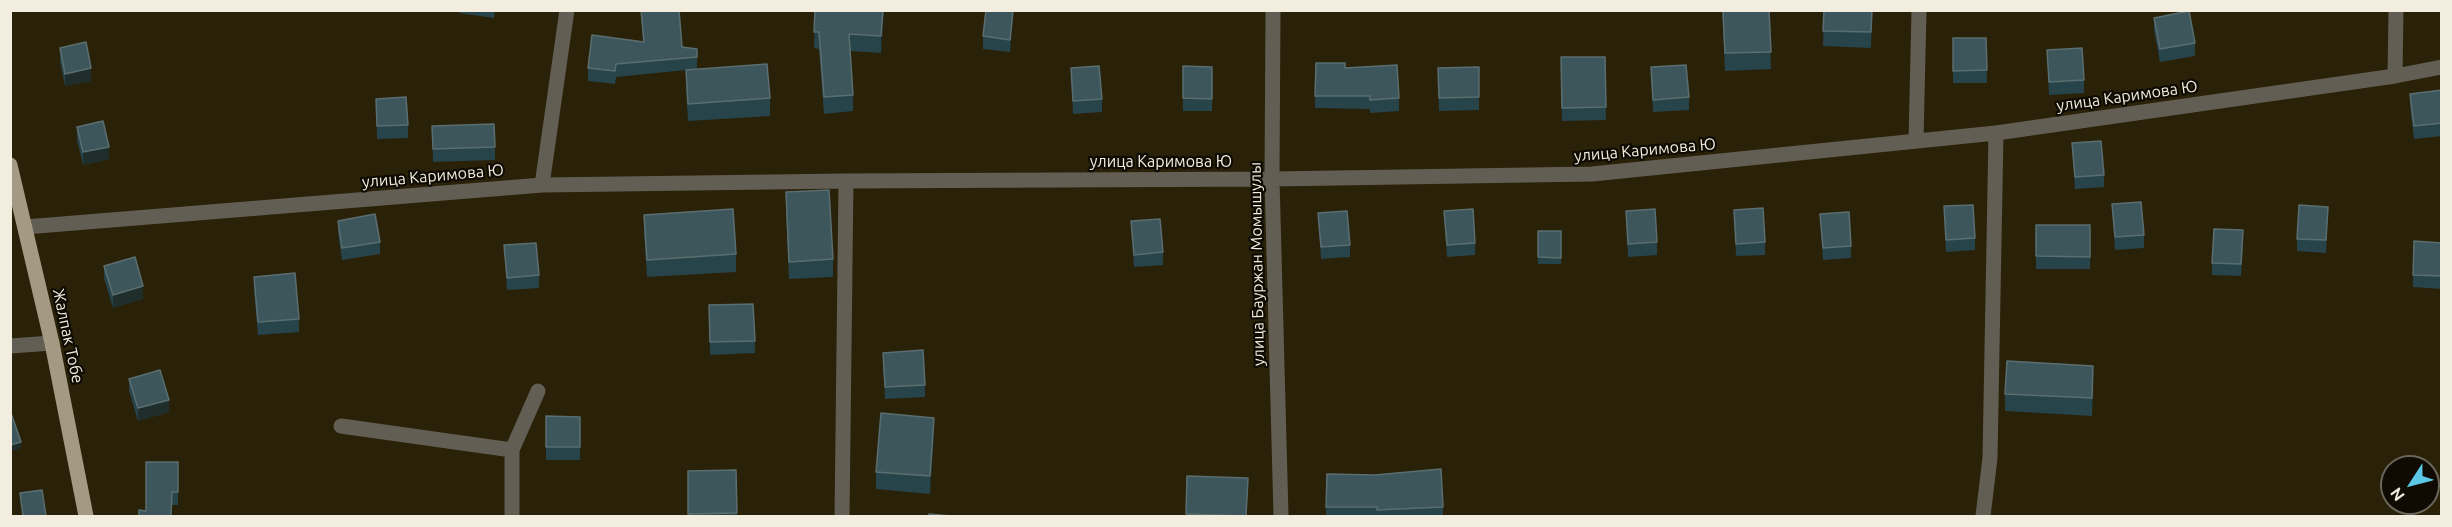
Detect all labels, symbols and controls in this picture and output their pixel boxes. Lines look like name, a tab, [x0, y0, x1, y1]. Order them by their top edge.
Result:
street label: улица Каримова Ю	[2055, 77, 2199, 115]
street label: улица Каримова Ю	[1573, 134, 1717, 166]
street label: улица Каримова Ю	[1090, 152, 1232, 172]
street label: улица Каримова Ю	[361, 160, 505, 192]
street label: улица Бауржан Момышулы	[1246, 162, 1268, 366]
street label: Жалпак Тобе	[49, 287, 87, 385]
north arrow	[2380, 455, 2440, 515]
text: N	[2386, 484, 2408, 505]

